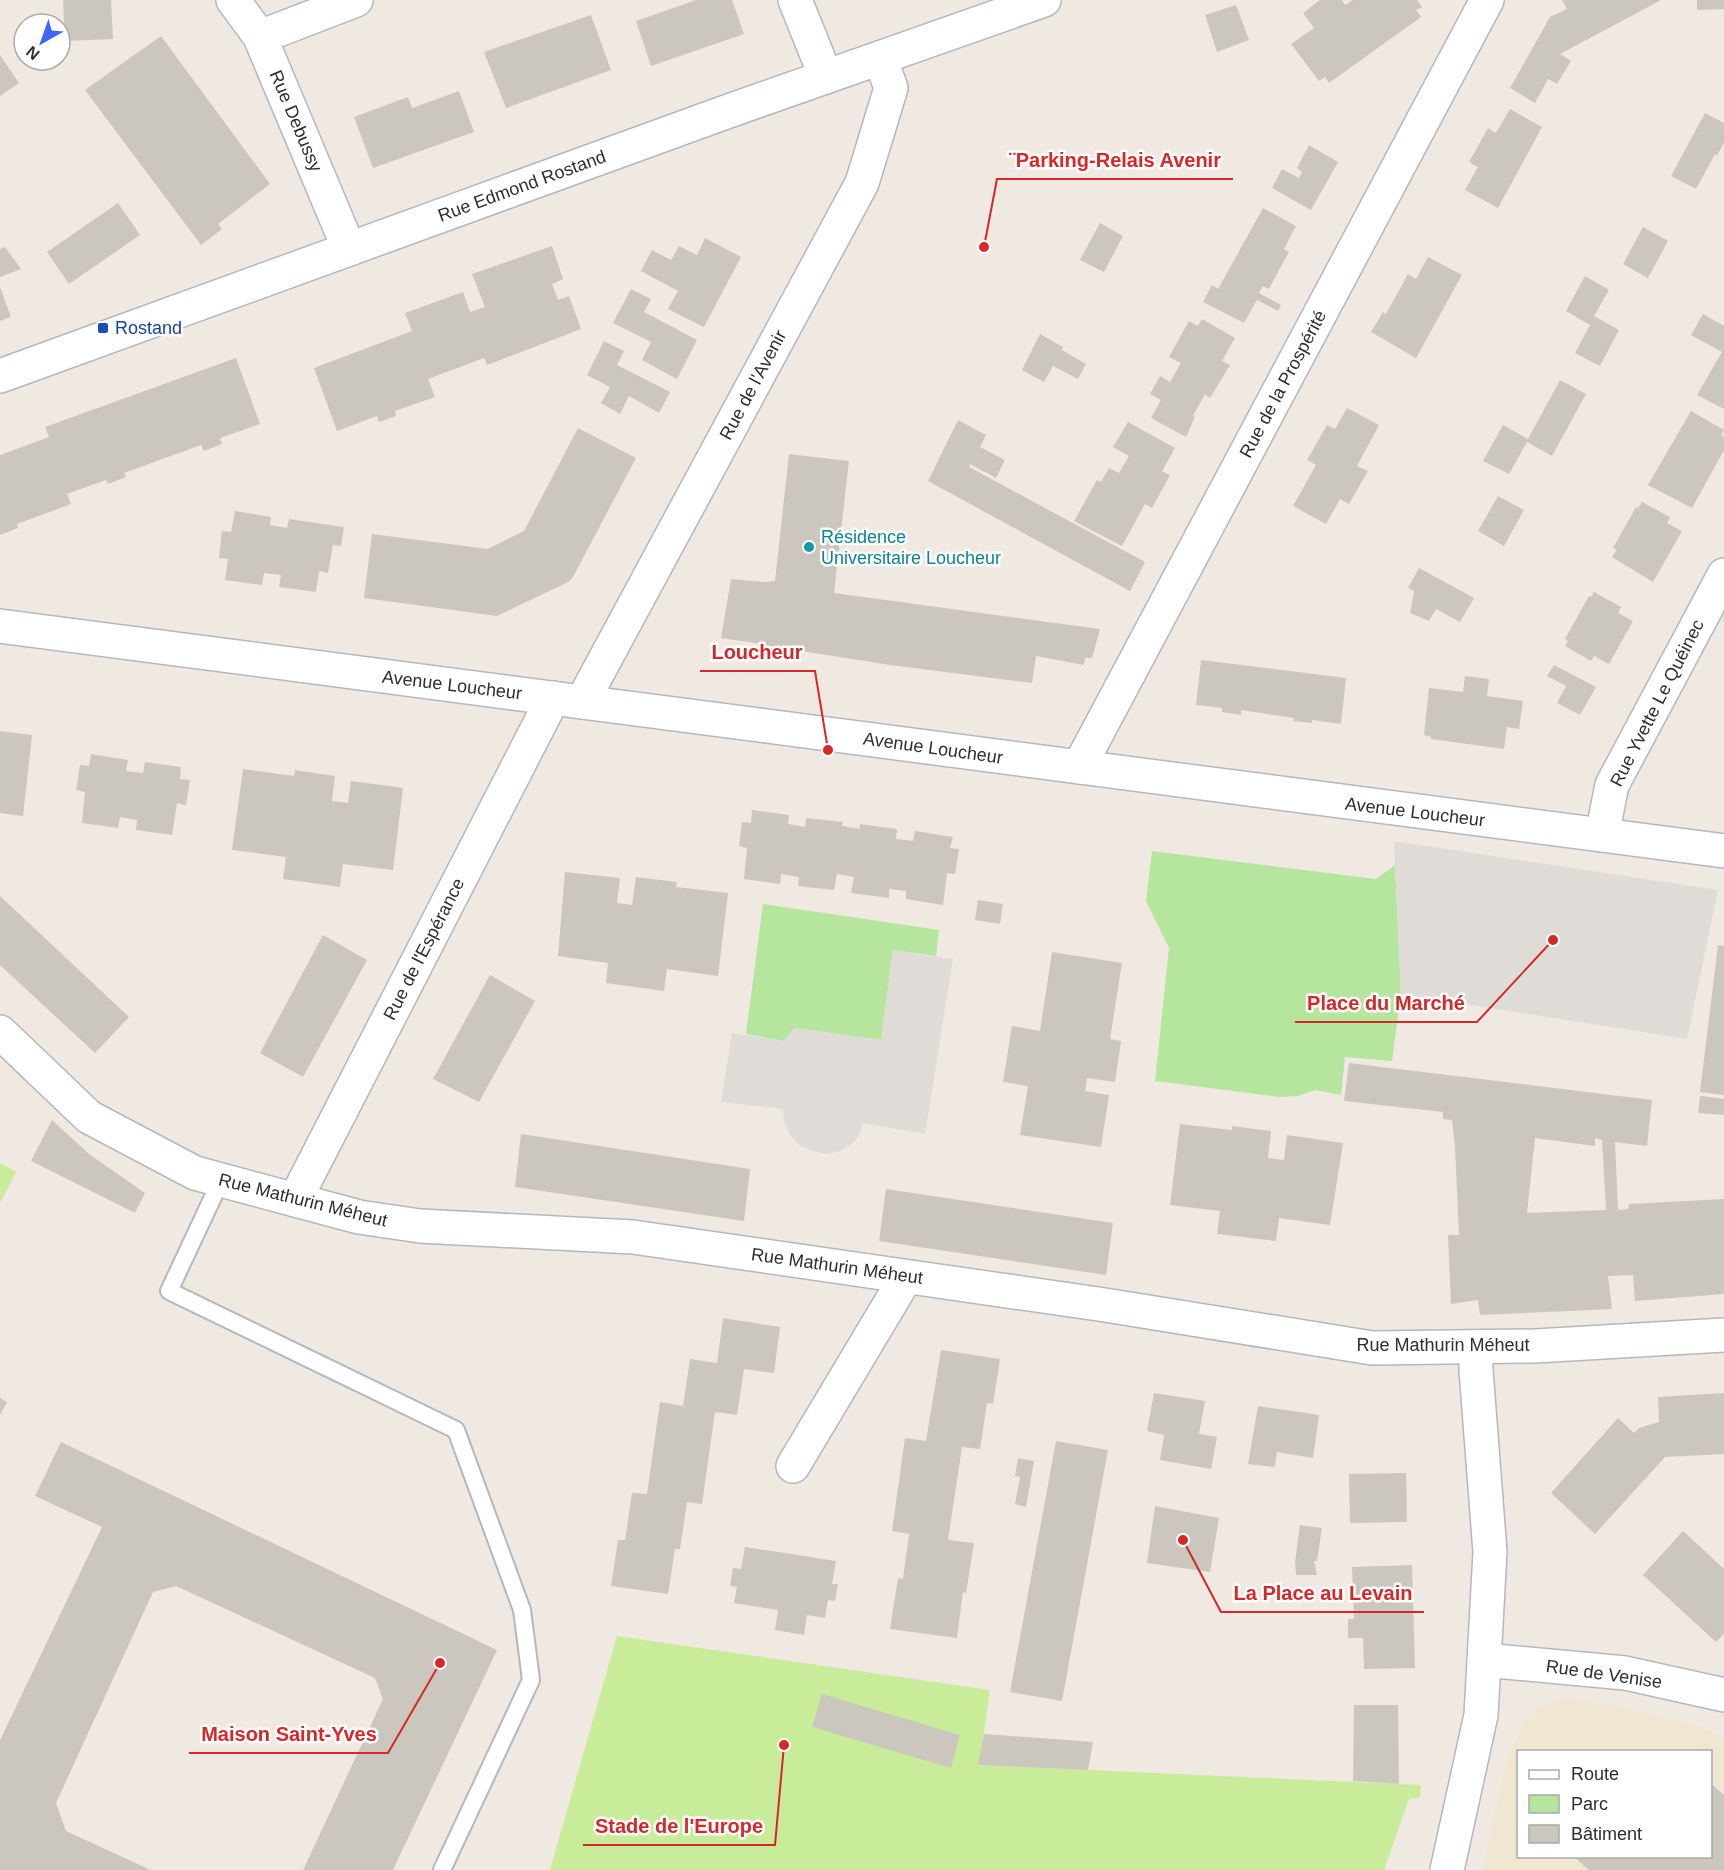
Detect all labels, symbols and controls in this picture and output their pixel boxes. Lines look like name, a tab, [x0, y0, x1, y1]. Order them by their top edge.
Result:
north arrow	[12, 12, 72, 72]
text: N	[23, 43, 43, 63]
street label: Rue Debussy	[266, 67, 326, 175]
callout: ¨Parking-Relais Avenir	[997, 141, 1233, 179]
street label: Rue Edmond Rostand	[435, 146, 609, 226]
text: ¨Parking-Relais Avenir	[1009, 149, 1221, 171]
street label: Rue de la Prospérité	[1236, 307, 1330, 461]
place label: Rostand	[115, 318, 182, 338]
marker: Rostand	[96, 321, 110, 335]
street label: Rue de l'Avenir	[716, 327, 790, 443]
place label: Résidence Universitaire Loucheur	[821, 527, 1001, 568]
marker: Résidence Universitaire Loucheur	[802, 540, 816, 554]
street label: Rue Yvette Le Quéinec	[1606, 616, 1708, 790]
callout: Loucheur	[700, 633, 815, 671]
text: Loucheur	[711, 641, 803, 663]
street label: Avenue Loucheur	[381, 666, 523, 704]
street label: Avenue Loucheur	[862, 728, 1004, 768]
street label: Avenue Loucheur	[1344, 793, 1486, 831]
street label: Rue de l'Espérance	[380, 875, 468, 1023]
callout: Place du Marché	[1295, 984, 1477, 1022]
text: Place du Marché	[1307, 992, 1465, 1014]
street label: Rue Mathurin Méheut	[217, 1169, 389, 1231]
street label: Rue Mathurin Méheut	[750, 1244, 924, 1288]
street label: Rue Mathurin Méheut	[1356, 1335, 1530, 1355]
callout: La Place au Levain	[1221, 1574, 1424, 1612]
text: La Place au Levain	[1234, 1582, 1412, 1604]
street label: Rue de Venise	[1545, 1656, 1663, 1692]
callout: Maison Saint-Yves	[189, 1715, 388, 1753]
text: Maison Saint-Yves	[201, 1723, 377, 1745]
legend	[1517, 1750, 1712, 1858]
text: Route	[1571, 1764, 1619, 1784]
text: Parc	[1571, 1794, 1608, 1814]
callout: Stade de l'Europe	[583, 1807, 775, 1845]
text: Stade de l'Europe	[595, 1815, 763, 1837]
text: Bâtiment	[1571, 1824, 1642, 1844]

